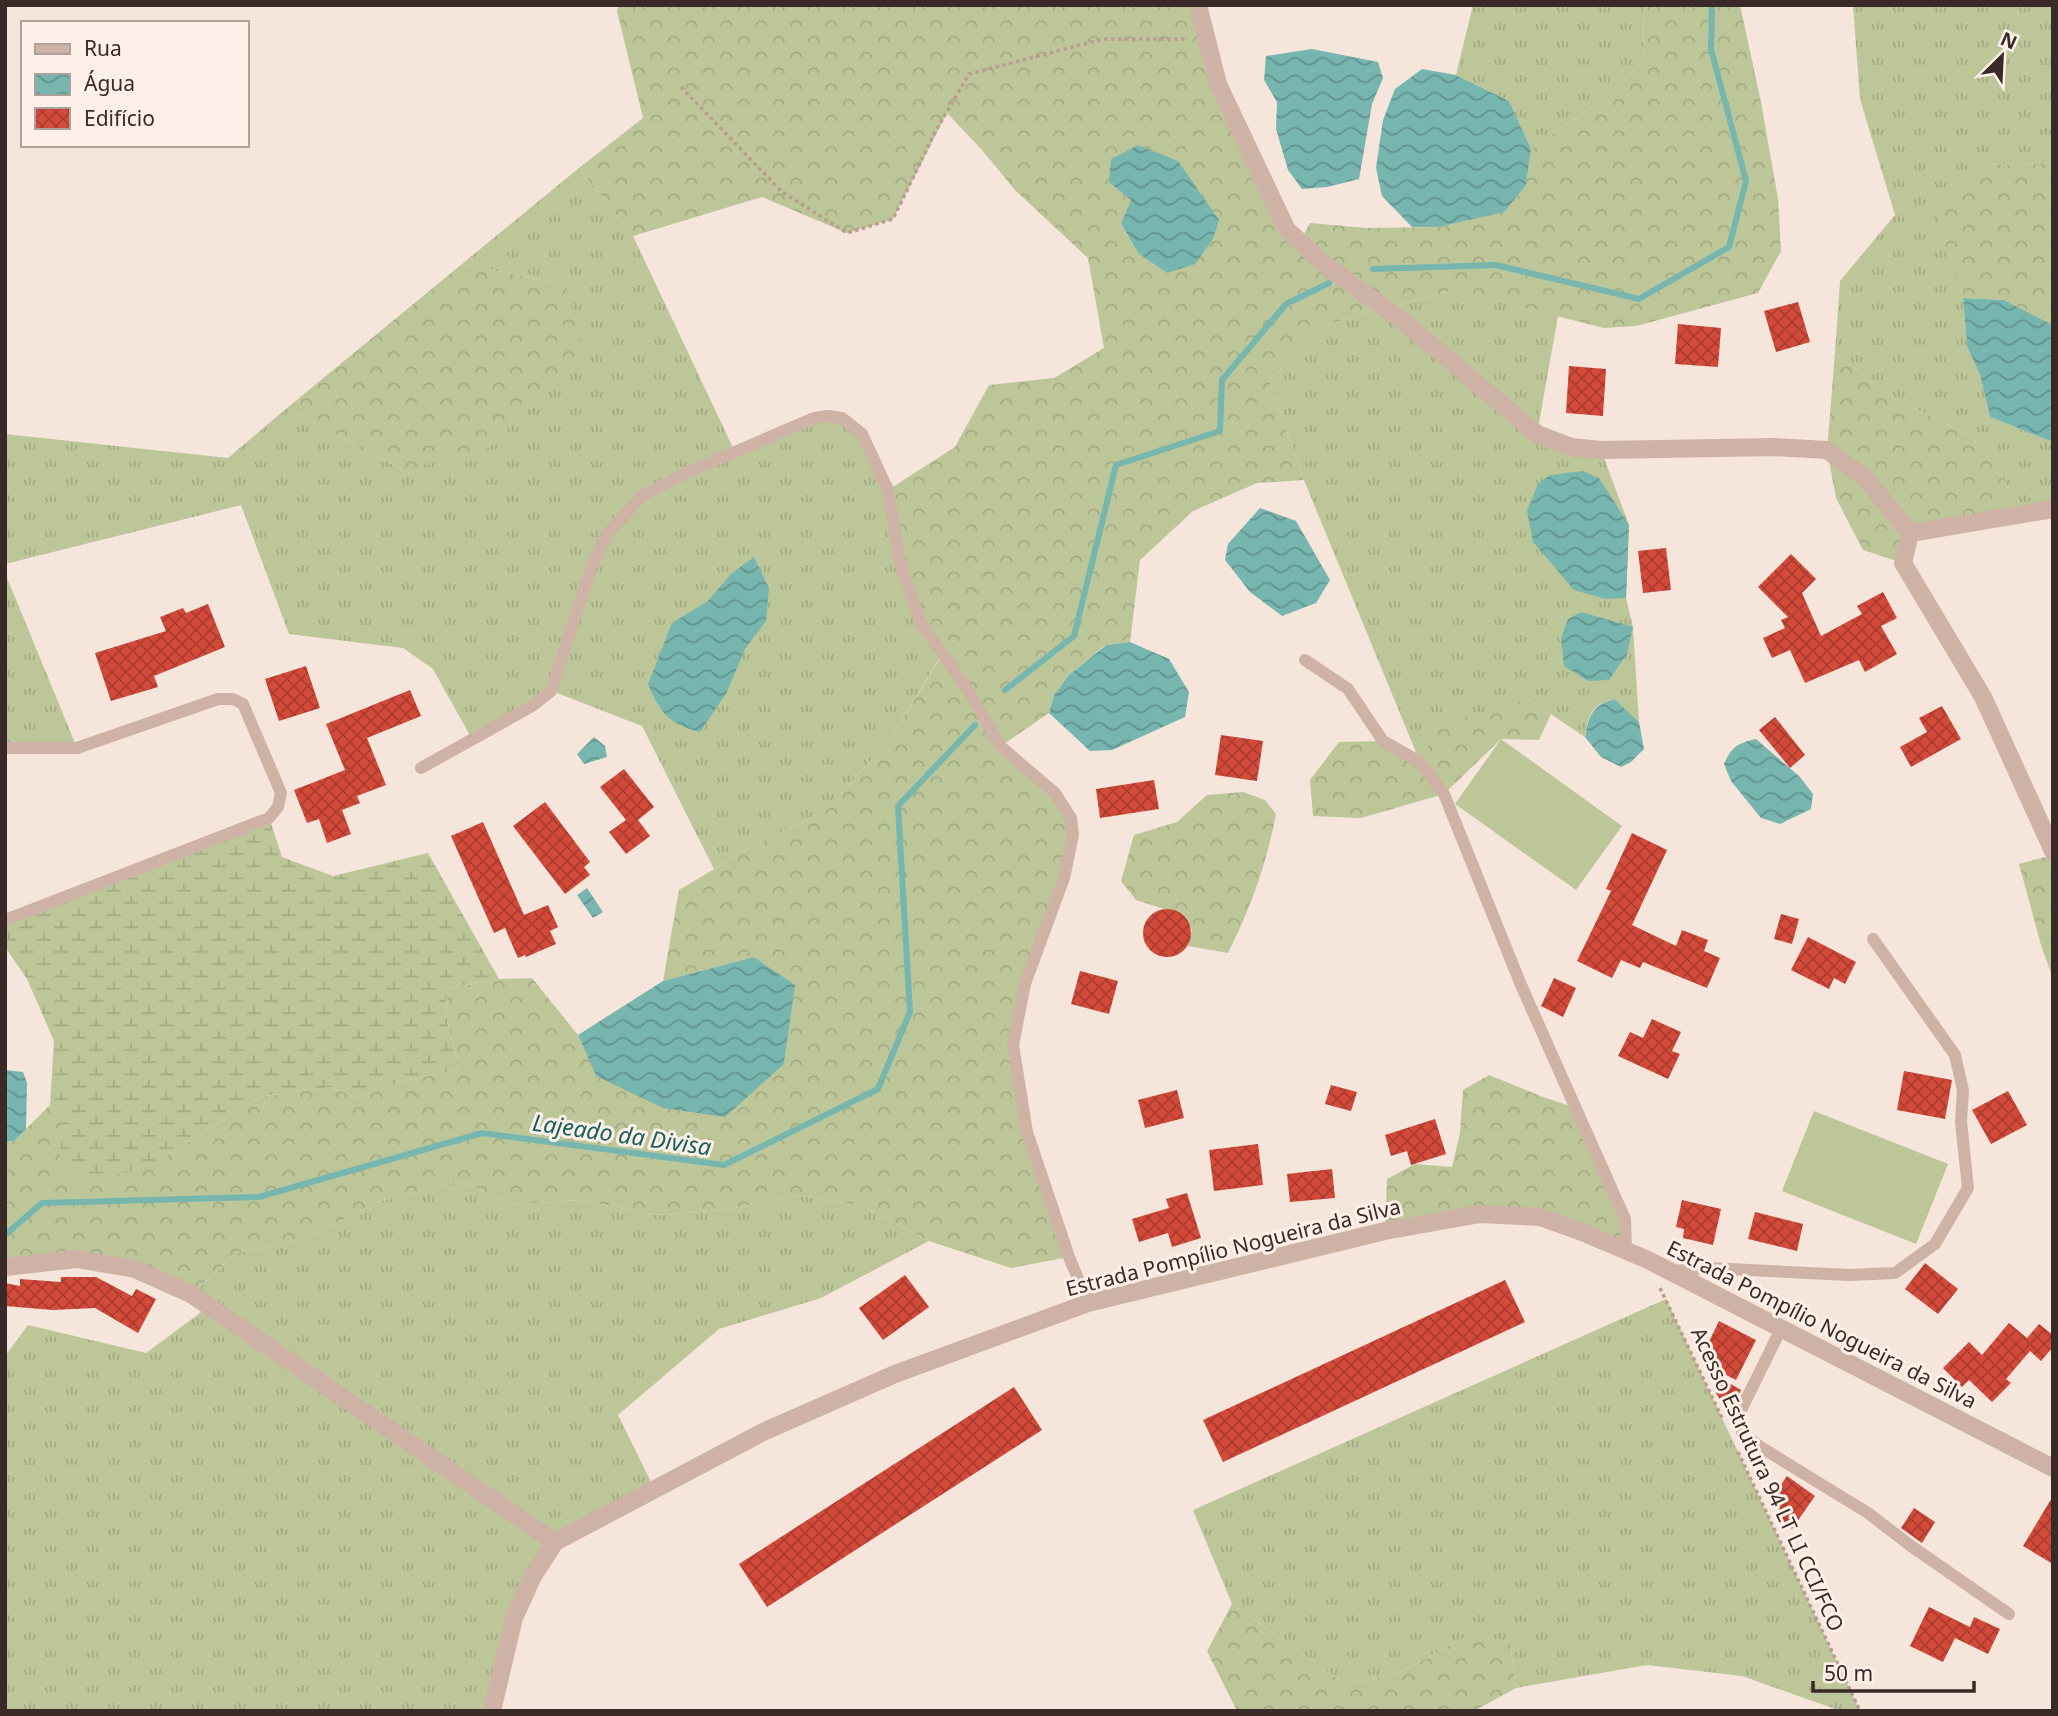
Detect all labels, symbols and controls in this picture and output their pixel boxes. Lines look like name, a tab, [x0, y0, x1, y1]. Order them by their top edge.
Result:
legend	[21, 21, 248, 147]
north arrow	[1967, 21, 2037, 91]
text: N	[1997, 25, 2021, 55]
text: Rua	[84, 34, 122, 62]
text: Água	[84, 69, 135, 97]
text: Edifício	[84, 104, 155, 132]
water label: Lajeado da Divisa	[531, 1106, 713, 1162]
street label: Estrada Pompílio Nogueira da Silva	[1063, 1192, 1403, 1302]
street label: Estrada Pompílio Nogueira da Silva	[1662, 1233, 1982, 1415]
street label: Acesso Estrutura 94 LT LI CCI/FCO	[1685, 1322, 1851, 1636]
scale bar	[1813, 1650, 1974, 1694]
text: 50 m	[1824, 1659, 1873, 1687]

